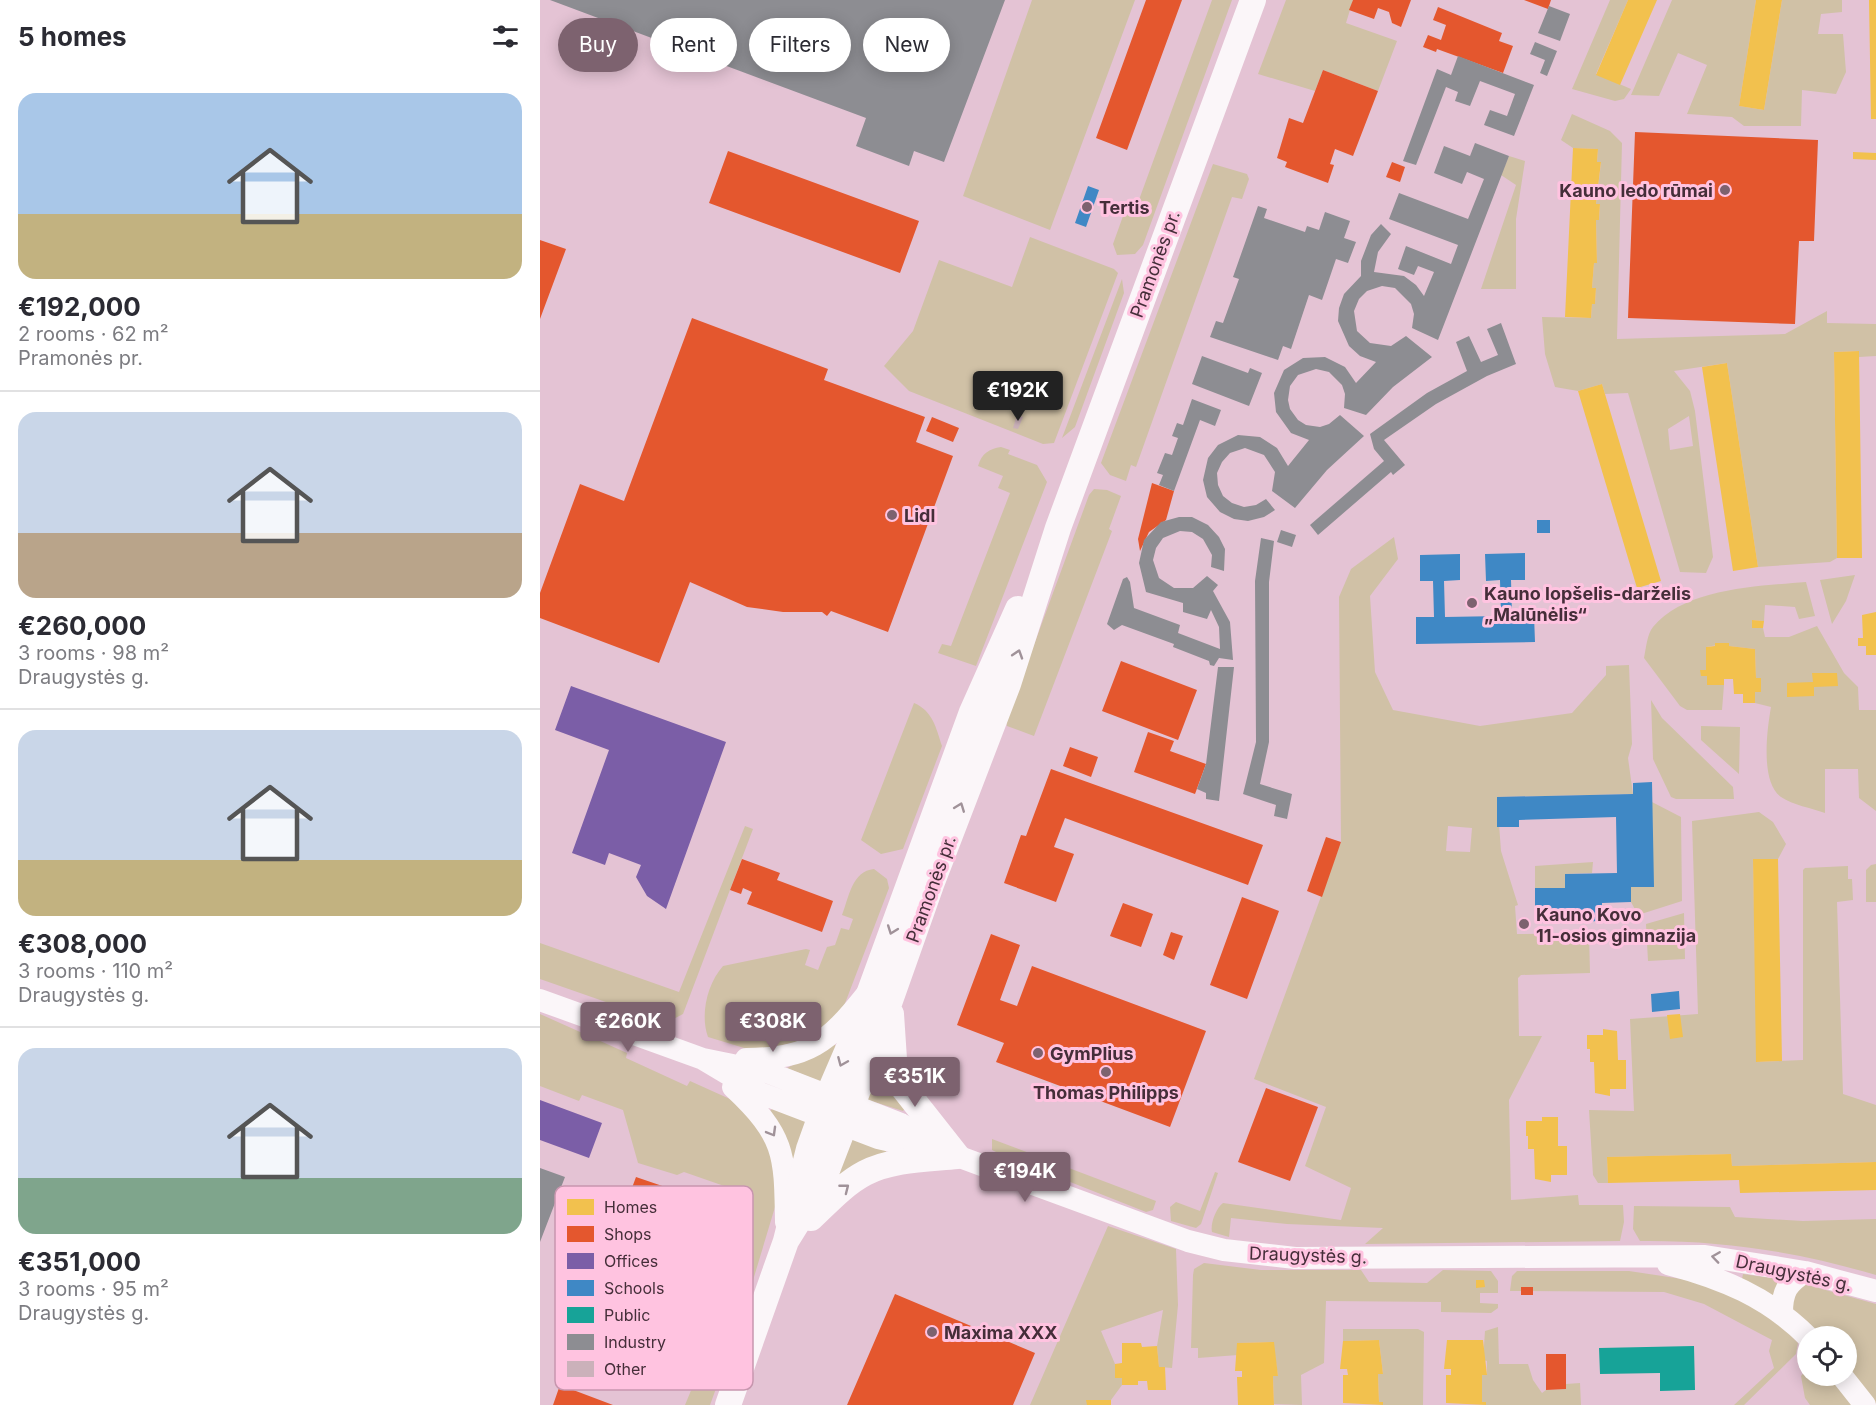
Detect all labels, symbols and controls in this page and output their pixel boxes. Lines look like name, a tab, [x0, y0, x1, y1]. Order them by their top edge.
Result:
chip: Buy	[558, 18, 638, 72]
chip: Rent	[650, 18, 737, 72]
chip: Filters	[749, 18, 851, 72]
chip: New	[863, 18, 950, 72]
icon: filters	[489, 20, 522, 53]
text: 5 homes	[18, 21, 127, 52]
icon: home	[216, 132, 324, 240]
place label: Kauno ledo rūmai	[1559, 180, 1713, 201]
marker: Kauno ledo rūmai	[1718, 183, 1732, 197]
place label: Tertis	[1099, 197, 1150, 218]
marker: Tertis	[1080, 200, 1094, 214]
street label: Pramonės pr.	[1126, 208, 1184, 320]
text: €192,000	[18, 291, 141, 322]
text: 2 rooms · 62 m²	[18, 322, 169, 346]
text: Pramonės pr.	[18, 346, 143, 370]
pin: €192K	[976, 371, 1060, 422]
text: €192K	[987, 378, 1049, 402]
icon: home	[216, 451, 324, 559]
place label: Lidl	[904, 505, 935, 526]
marker: Lidl	[885, 508, 899, 522]
place label: Kauno lopšelis-darželis „Malūnėlis“	[1484, 583, 1691, 625]
marker: Kauno lopšelis-darželis „Malūnėlis“	[1465, 596, 1479, 610]
text: €260,000	[18, 610, 146, 641]
text: 3 rooms · 98 m²	[18, 641, 169, 665]
one-way arrow	[1010, 649, 1023, 660]
text: Draugystės g.	[18, 665, 149, 689]
icon: home	[216, 769, 324, 877]
one-way arrow	[953, 803, 966, 813]
street label: Pramonės pr.	[902, 833, 960, 945]
place label: Kauno Kovo 11-osios gimnazija	[1536, 904, 1696, 946]
marker: Kauno Kovo 11-osios gimnazija	[1517, 917, 1531, 931]
one-way arrow	[887, 924, 900, 935]
text: €308,000	[18, 928, 147, 959]
text: 3 rooms · 110 m²	[18, 959, 173, 983]
text: Draugystės g.	[18, 983, 149, 1007]
pin: €260K	[586, 1002, 670, 1053]
pin: €308K	[731, 1002, 815, 1053]
text: €260K	[594, 1009, 662, 1033]
text: €308K	[739, 1009, 807, 1033]
place label: GymPlius	[1050, 1043, 1133, 1064]
marker: GymPlius	[1031, 1046, 1045, 1060]
one-way arrow	[837, 1056, 849, 1067]
pin: €351K	[873, 1057, 957, 1108]
text: €351K	[884, 1064, 946, 1088]
marker: Thomas Philipps	[1099, 1065, 1113, 1079]
place label: Thomas Philipps	[1033, 1082, 1179, 1103]
icon: home	[216, 1087, 324, 1195]
one-way arrow	[765, 1125, 776, 1136]
pin: €194K	[983, 1152, 1067, 1203]
text: €194K	[993, 1159, 1057, 1183]
one-way arrow	[838, 1184, 849, 1195]
legend	[555, 1186, 753, 1390]
text: Homes	[604, 1197, 657, 1217]
text: Shops	[604, 1224, 652, 1244]
street label: Draugystės g.	[1249, 1242, 1367, 1268]
text: €351,000	[18, 1246, 141, 1277]
street label: Draugystės g.	[1734, 1250, 1854, 1296]
text: Offices	[604, 1251, 658, 1271]
one-way arrow	[1712, 1252, 1721, 1264]
text: 3 rooms · 95 m²	[18, 1277, 169, 1301]
text: Schools	[604, 1278, 664, 1298]
text: Draugystės g.	[18, 1301, 149, 1325]
text: Public	[604, 1305, 650, 1325]
place label: Maxima XXX	[944, 1322, 1058, 1343]
marker: Maxima XXX	[925, 1325, 939, 1339]
map controls	[1797, 1326, 1857, 1386]
button: locate	[1797, 1326, 1857, 1386]
text: Industry	[604, 1332, 666, 1352]
text: Other	[604, 1359, 646, 1379]

